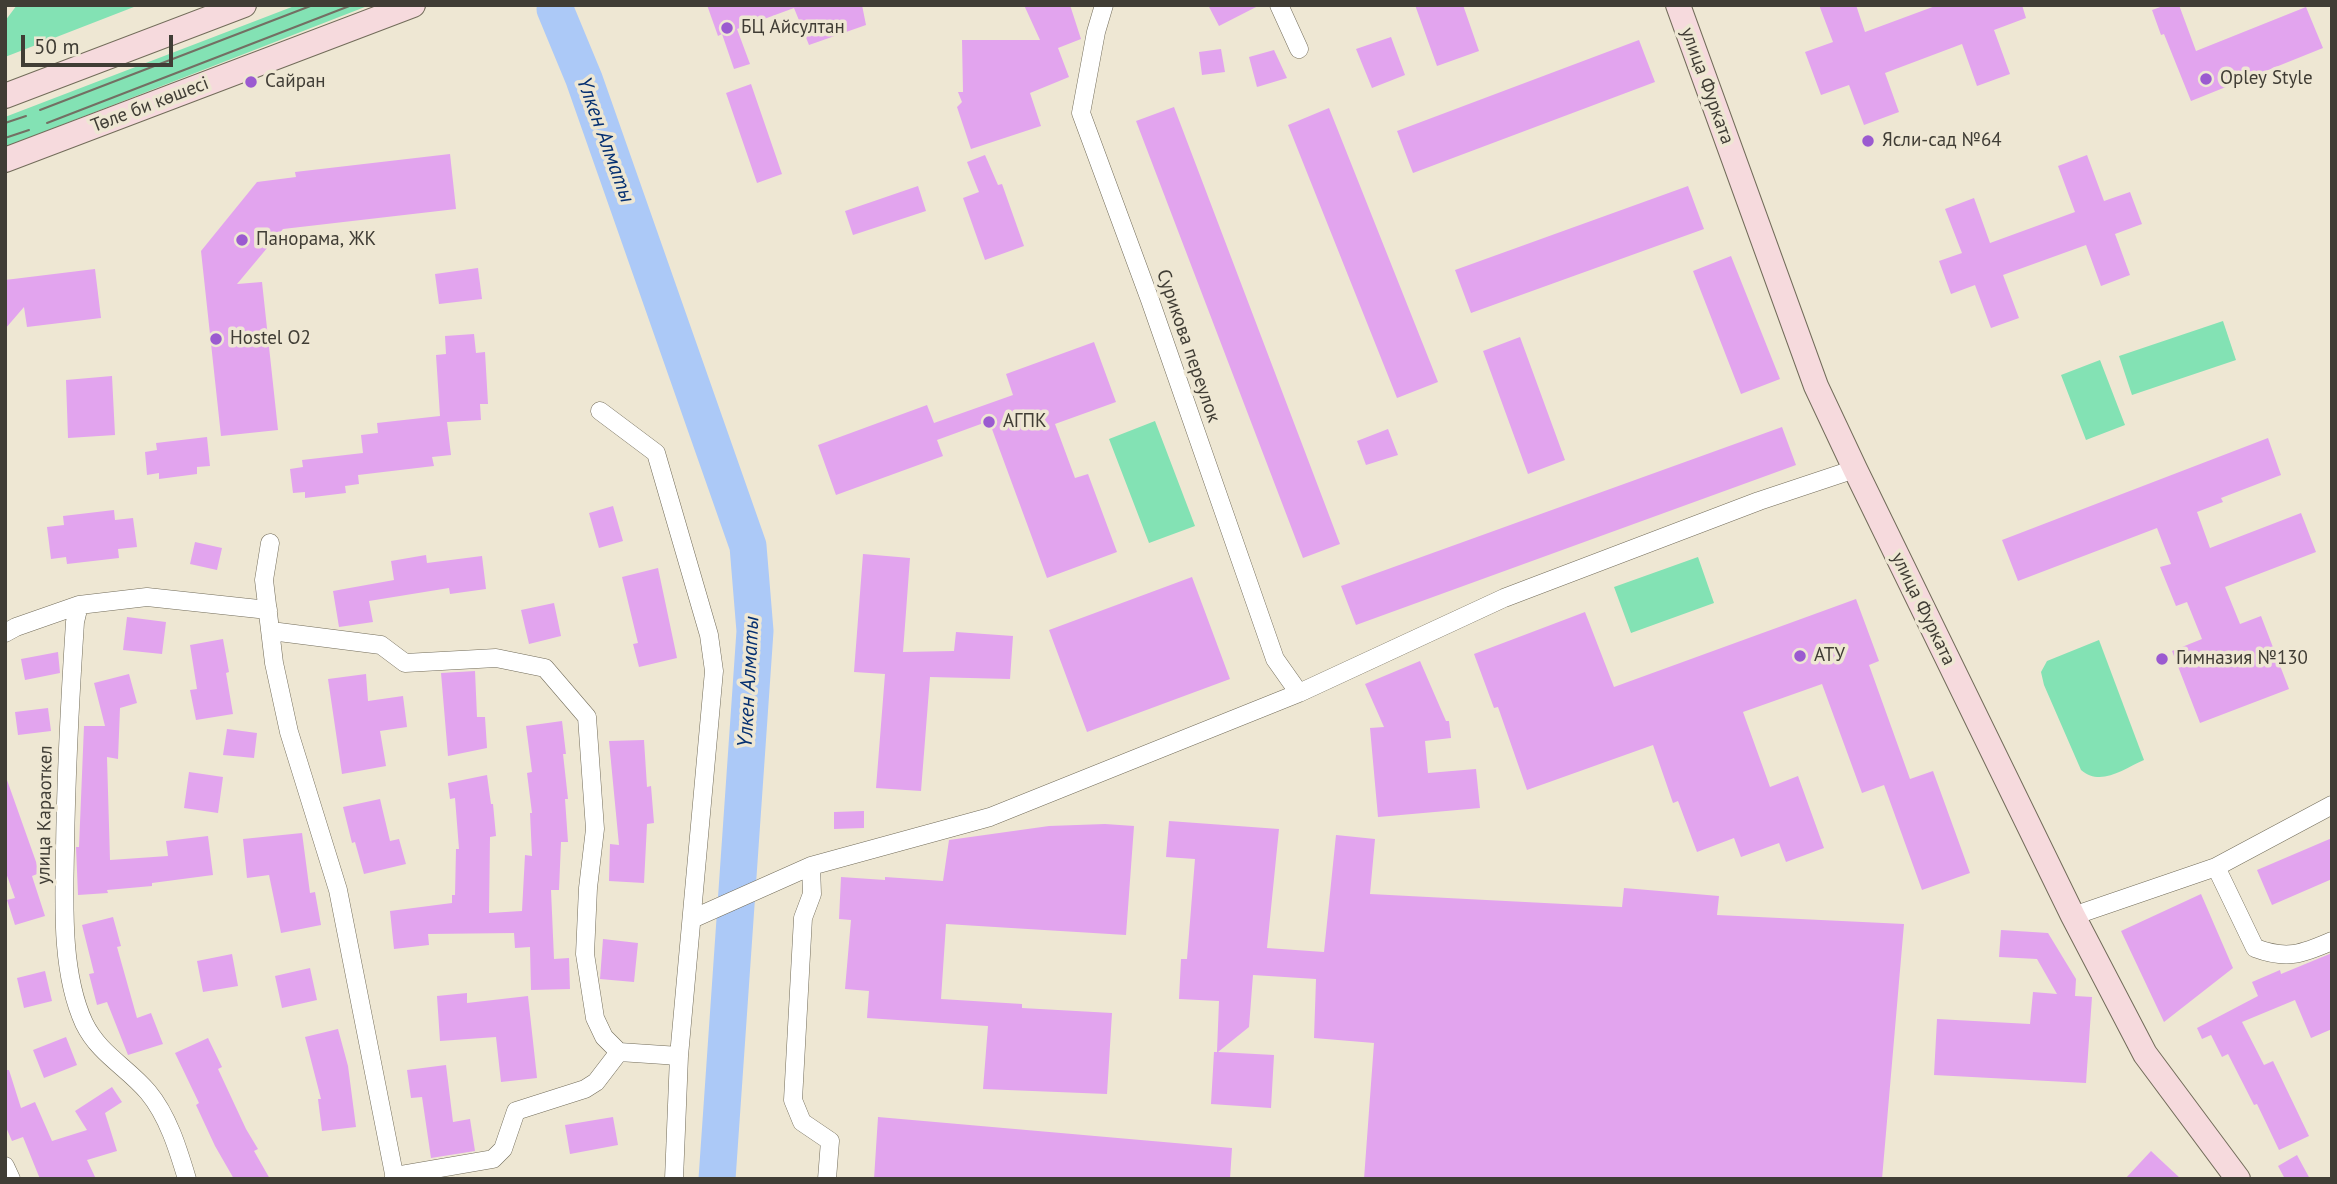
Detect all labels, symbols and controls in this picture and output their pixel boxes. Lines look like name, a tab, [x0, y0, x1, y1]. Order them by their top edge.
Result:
place label: БЦ Айсултан	[741, 17, 845, 39]
marker: БЦ Айсултан	[719, 20, 735, 36]
scale bar	[24, 21, 177, 65]
street label: улица Фурката	[1675, 25, 1739, 147]
text: 50 m	[34, 33, 80, 60]
place label: Opley Style	[2220, 68, 2313, 90]
place label: Сайран	[265, 71, 326, 93]
marker: Opley Style	[2198, 71, 2214, 87]
street label: Төле би көшесі	[88, 72, 212, 138]
marker: Сайран	[243, 74, 259, 90]
water label: Үлкен Алматы	[571, 74, 639, 206]
place label: Ясли-сад №64	[1882, 130, 2002, 152]
marker: Ясли-сад №64	[1860, 133, 1876, 149]
place label: Панорама, ЖК	[256, 229, 376, 251]
marker: Панорама, ЖК	[234, 232, 250, 248]
street label: Сурикова переулок	[1151, 267, 1225, 425]
place label: Hostel O2	[230, 328, 311, 350]
marker: Hostel O2	[208, 331, 224, 347]
place label: АГПК	[1003, 411, 1047, 433]
marker: АГПК	[981, 414, 997, 430]
street label: улица Фурката	[1886, 549, 1960, 669]
water label: Үлкен Алматы	[733, 616, 765, 748]
place label: АТУ	[1814, 645, 1845, 667]
marker: АТУ	[1792, 648, 1808, 664]
place label: Гимназия №130	[2176, 648, 2308, 670]
marker: Гимназия №130	[2154, 651, 2170, 667]
street label: улица Караоткел	[32, 745, 58, 885]

